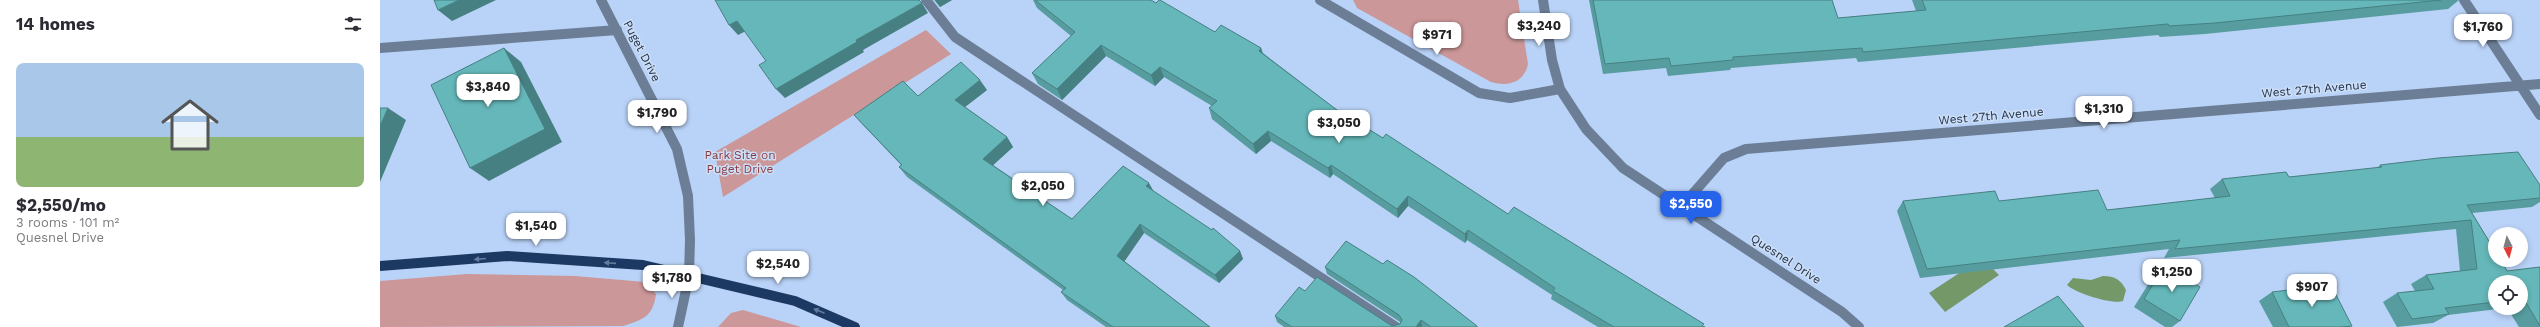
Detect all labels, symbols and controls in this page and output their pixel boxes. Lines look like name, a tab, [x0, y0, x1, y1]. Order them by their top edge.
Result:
icon: filters	[342, 13, 364, 35]
pin: $3,240	[1506, 13, 1572, 47]
text: 14 homes	[16, 14, 95, 34]
pin: $1,760	[2450, 14, 2516, 48]
street label: Puget Drive	[621, 18, 663, 84]
text: $3,240	[1517, 18, 1561, 33]
text: $1,760	[2463, 19, 2503, 34]
pin: $971	[1413, 22, 1461, 56]
text: $971	[1422, 27, 1452, 42]
pin: $3,840	[455, 74, 521, 108]
street label: West 27th Avenue	[2261, 77, 2367, 101]
text: $3,840	[466, 79, 510, 94]
icon: home	[154, 89, 226, 161]
pin: $1,310	[2071, 96, 2137, 130]
pin: $1,790	[624, 100, 690, 134]
text: $1,310	[2084, 101, 2124, 116]
street label: West 27th Avenue	[1938, 104, 2044, 128]
text: $1,790	[637, 105, 677, 120]
pin: $3,050	[1306, 110, 1372, 144]
text: $3,050	[1317, 115, 1361, 130]
park label: Park Site on Puget Drive	[704, 148, 776, 176]
pin: $2,050	[1010, 173, 1076, 207]
text: $2,050	[1021, 178, 1065, 193]
pin: $2,550	[1658, 191, 1724, 225]
text: $2,550/mo	[16, 195, 106, 215]
text: $2,550	[1669, 196, 1713, 211]
pin: $1,540	[503, 213, 569, 247]
text: 3 rooms · 101 m²	[16, 215, 119, 230]
text: $1,540	[515, 218, 557, 233]
north arrow	[2488, 227, 2528, 267]
map controls	[2488, 227, 2528, 315]
text: Quesnel Drive	[16, 230, 104, 245]
street label: Quesnel Drive	[1748, 231, 1824, 287]
pin: $2,540	[745, 251, 811, 285]
one-way arrow	[474, 255, 486, 262]
text: $2,540	[756, 256, 800, 271]
pin: $1,250	[2139, 259, 2205, 293]
one-way arrow	[604, 260, 616, 267]
text: $1,250	[2151, 264, 2193, 279]
pin: $1,780	[639, 265, 705, 299]
text: $1,780	[652, 270, 692, 285]
pin: $907	[2288, 274, 2336, 308]
button: locate	[2488, 275, 2528, 315]
text: $907	[2296, 279, 2328, 294]
one-way arrow	[814, 308, 825, 314]

